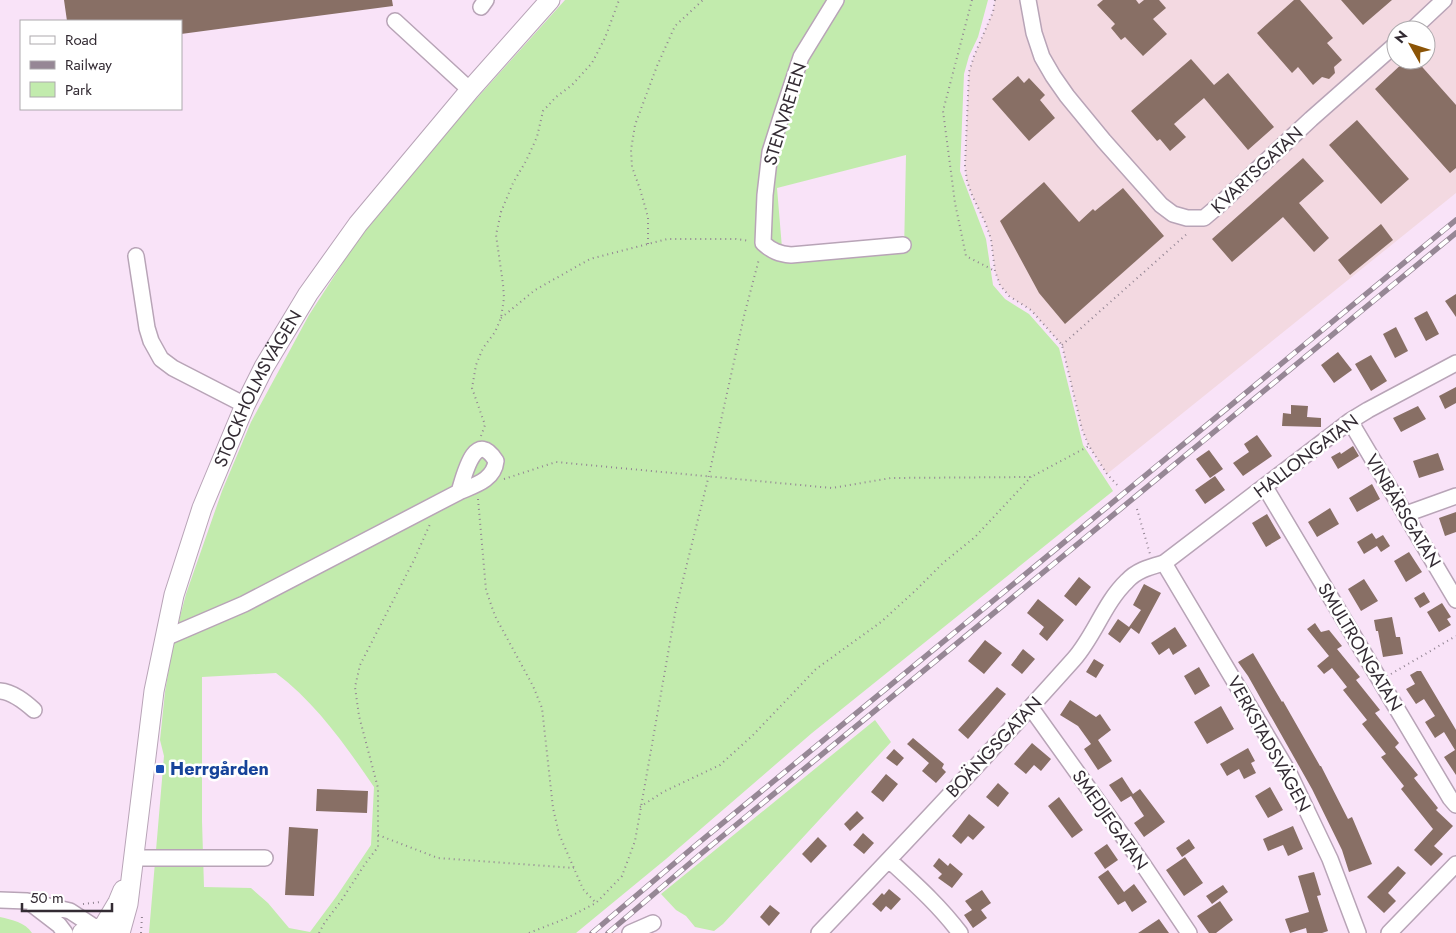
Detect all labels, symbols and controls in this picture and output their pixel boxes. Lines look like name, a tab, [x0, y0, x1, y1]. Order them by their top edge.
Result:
legend	[20, 20, 182, 110]
north arrow	[1386, 20, 1436, 70]
text: N	[1390, 26, 1412, 47]
text: Road	[65, 29, 97, 51]
text: Railway	[65, 54, 112, 76]
street label: STENVRETEN	[757, 59, 813, 169]
text: Park	[65, 79, 92, 101]
street label: KVARTSGATAN	[1205, 120, 1309, 220]
street label: STOCKHOLMSVÄGEN	[207, 305, 308, 471]
street label: HALLONGATAN	[1248, 408, 1364, 504]
street label: VINBÄRSGATAN	[1359, 449, 1447, 573]
street label: SMULTRONGATAN	[1311, 578, 1409, 716]
street label: VERKSTADSVÄGEN	[1221, 671, 1317, 817]
street label: BOÄNGSGATAN	[940, 691, 1048, 803]
place label: Herrgården	[170, 756, 269, 782]
marker: Herrgården	[154, 763, 166, 775]
street label: SMEDJEGATAN	[1066, 765, 1154, 875]
scale bar	[22, 880, 112, 912]
text: 50 m	[30, 887, 64, 909]

